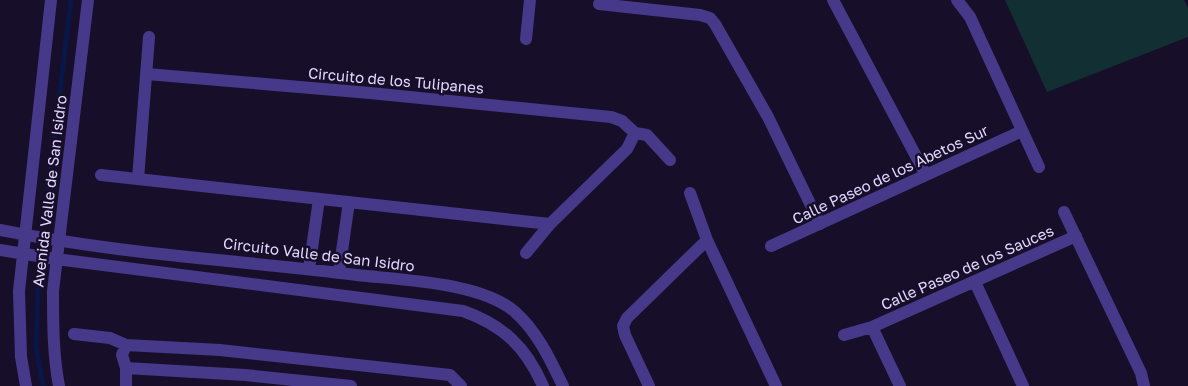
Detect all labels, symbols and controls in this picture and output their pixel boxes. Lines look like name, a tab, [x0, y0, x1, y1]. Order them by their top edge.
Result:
street label: Circuito de los Tulipanes	[307, 63, 485, 97]
street label: Avenida Valle de San Isidro	[28, 94, 70, 288]
street label: Calle Paseo de los Abetos Sur	[789, 120, 991, 227]
street label: Calle Paseo de los Sauces	[878, 221, 1056, 313]
street label: Circuito Valle de San Isidro	[222, 233, 416, 275]

